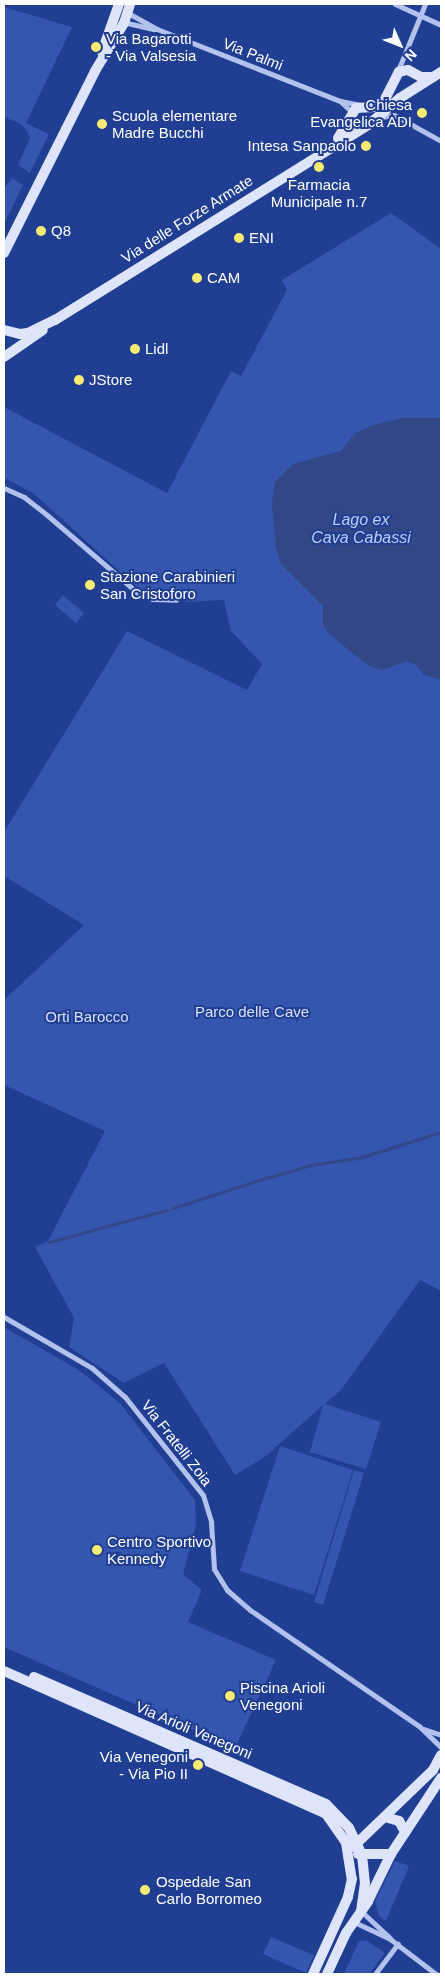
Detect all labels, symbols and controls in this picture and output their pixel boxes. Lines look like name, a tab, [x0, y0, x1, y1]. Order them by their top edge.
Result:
north arrow	[375, 20, 425, 70]
place label: Via Bagarotti - Via Valsesia	[106, 29, 196, 64]
street label: Via Palmi	[220, 34, 286, 74]
marker: Via Bagarotti - Via Valsesia	[90, 41, 102, 53]
text: N	[402, 46, 420, 65]
place label: Chiesa Evangelica ADI	[309, 95, 412, 130]
place label: Scuola elementare Madre Bucchi	[112, 106, 237, 141]
marker: Chiesa Evangelica ADI	[416, 107, 428, 119]
marker: Scuola elementare Madre Bucchi	[96, 118, 108, 130]
place label: Intesa Sanpaolo	[248, 137, 356, 155]
marker: Intesa Sanpaolo	[360, 140, 372, 152]
marker: Farmacia Municipale n.7	[313, 161, 325, 173]
street label: Via delle Forze Armate	[118, 171, 256, 267]
place label: Farmacia Municipale n.7	[271, 175, 367, 210]
place label: Q8	[51, 222, 71, 240]
marker: Q8	[35, 225, 47, 237]
place label: ENI	[249, 229, 274, 247]
marker: ENI	[233, 232, 245, 244]
place label: CAM	[207, 269, 240, 287]
marker: CAM	[191, 272, 203, 284]
place label: Lidl	[145, 340, 168, 358]
marker: Lidl	[129, 343, 141, 355]
place label: JStore	[89, 371, 132, 389]
marker: JStore	[73, 374, 85, 386]
water label: Lago ex Cava Cabassi	[311, 510, 411, 548]
place label: Stazione Carabinieri San Cristoforo	[100, 567, 235, 602]
marker: Stazione Carabinieri San Cristoforo	[84, 579, 96, 591]
park label: Parco delle Cave	[195, 1003, 309, 1021]
park label: Orti Barocco	[45, 1008, 129, 1026]
street label: Via Fratelli Zoia	[138, 1397, 216, 1489]
place label: Centro Sportivo Kennedy	[107, 1532, 211, 1567]
marker: Centro Sportivo Kennedy	[91, 1544, 103, 1556]
place label: Piscina Arioli Venegoni	[240, 1678, 326, 1713]
marker: Piscina Arioli Venegoni	[224, 1690, 236, 1702]
street label: Via Arioli Venegoni	[133, 1697, 255, 1763]
place label: Via Venegoni - Via Pio II	[100, 1747, 188, 1782]
marker: Via Venegoni - Via Pio II	[192, 1759, 204, 1771]
place label: Ospedale San Carlo Borromeo	[156, 1872, 262, 1907]
marker: Ospedale San Carlo Borromeo	[138, 1883, 152, 1897]

